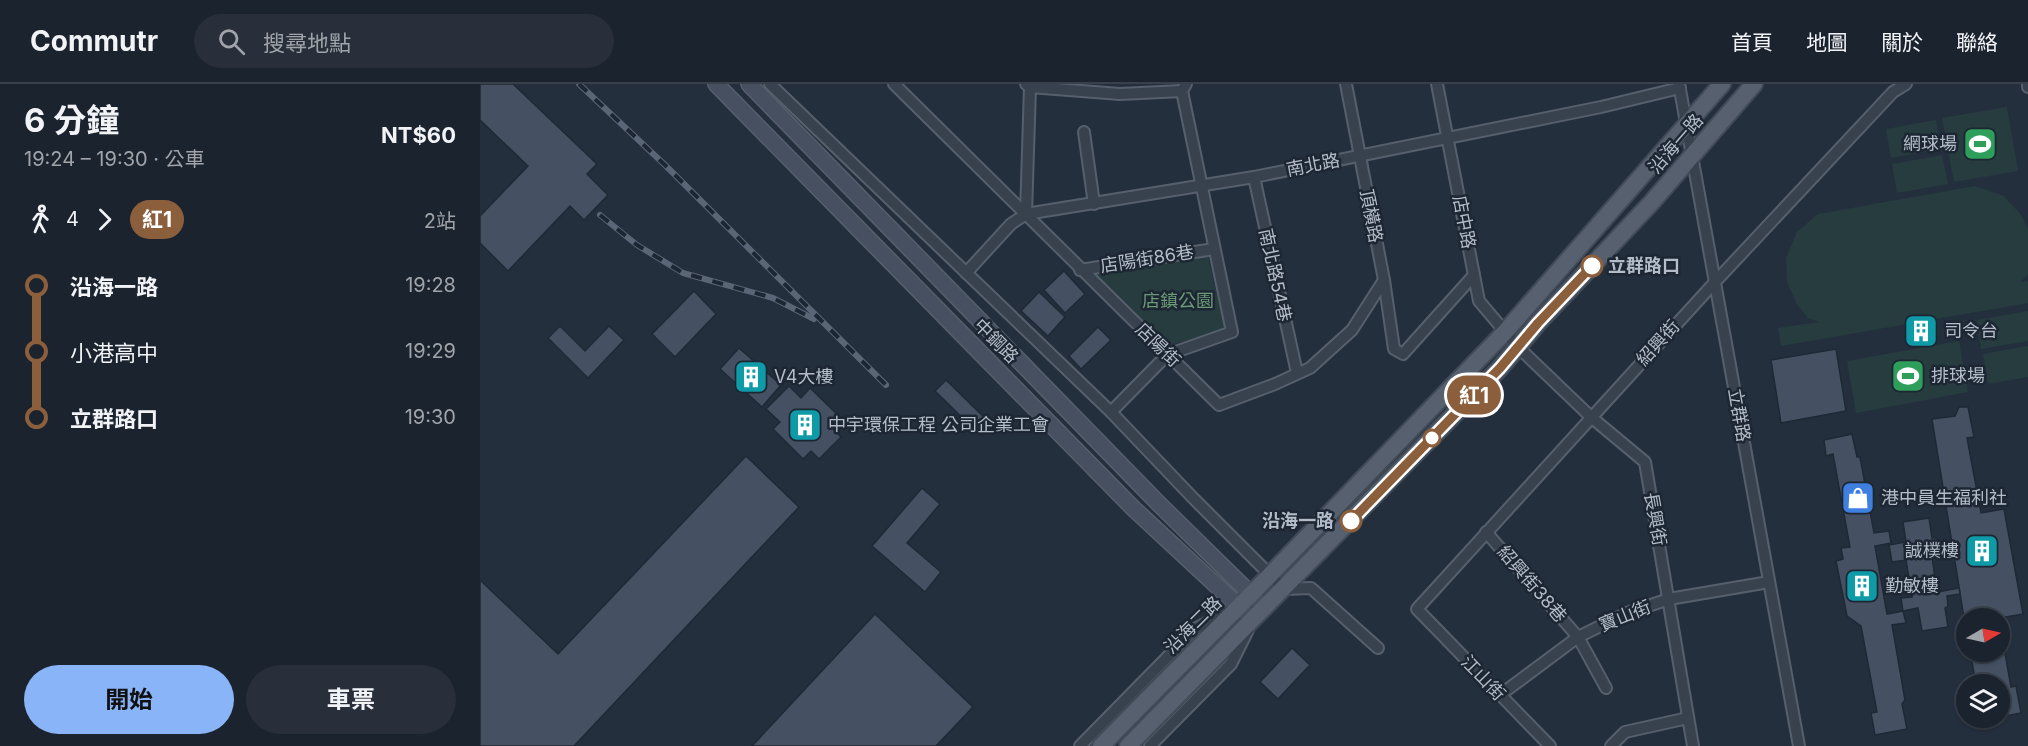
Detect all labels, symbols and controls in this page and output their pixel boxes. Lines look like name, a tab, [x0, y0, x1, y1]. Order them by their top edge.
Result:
search box	[194, 14, 614, 68]
text: Commutr	[30, 24, 158, 58]
icon: search	[215, 25, 248, 58]
text: 搜尋地點	[263, 30, 351, 56]
text: 首頁	[1731, 30, 1773, 55]
text: 地圖	[1806, 30, 1848, 55]
text: 關於	[1881, 30, 1923, 55]
text: 聯絡	[1956, 30, 1998, 55]
text: 6 分鐘	[24, 100, 119, 140]
street label: 沿海一路	[1644, 110, 1707, 178]
text: NT$60	[381, 122, 456, 148]
sports icon: 網球場	[1962, 126, 1998, 162]
place label: 網球場	[1903, 133, 1957, 154]
text: 19:24 – 19:30 · 公車	[24, 147, 205, 171]
street label: 南北路	[1284, 149, 1341, 180]
street label: 頂橫路	[1356, 187, 1387, 244]
street label: 店中路	[1449, 193, 1480, 250]
icon: walk	[24, 203, 57, 236]
icon: forward	[88, 203, 121, 236]
text: 4	[66, 207, 79, 231]
text: 紅1	[142, 207, 172, 232]
text: 2站	[424, 209, 456, 233]
street label: 南北路54巷	[1255, 226, 1296, 323]
street label: 店陽街86巷	[1099, 241, 1195, 276]
marker: 立群路口	[1581, 255, 1603, 277]
place label: 立群路口	[1608, 255, 1680, 276]
text: 19:28	[405, 273, 456, 297]
text: 沿海一路	[70, 274, 158, 300]
park label: 店鎮公園	[1142, 290, 1214, 311]
building icon: 司令台	[1903, 313, 1939, 349]
street label: 中鋼路	[970, 314, 1023, 367]
street label: 紹興街	[1632, 316, 1683, 370]
street label: 店陽街	[1132, 318, 1185, 371]
place label: 司令台	[1944, 320, 1998, 341]
text: 19:29	[405, 339, 456, 363]
text: 小港高中	[70, 340, 158, 366]
sports icon: 排球場	[1890, 358, 1926, 394]
building icon: V4大樓	[733, 359, 769, 395]
place label: 排球場	[1931, 365, 1985, 386]
place label: V4大樓	[774, 366, 833, 387]
line badge: 紅1	[1447, 376, 1501, 414]
text: 紅1	[1459, 383, 1489, 408]
street label: 立群路	[1724, 387, 1755, 443]
text: 19:30	[405, 405, 456, 429]
text: 立群路口	[70, 406, 158, 432]
building icon: 中宇環保工程 公司企業工會	[787, 407, 823, 443]
place label: 中宇環保工程 公司企業工會	[828, 414, 1049, 435]
unlabelled marker	[1423, 429, 1441, 447]
shop icon: 港中員生福利社	[1840, 480, 1876, 516]
place label: 港中員生福利社	[1881, 487, 2007, 508]
street label: 長興街	[1640, 491, 1671, 547]
place label: 沿海一路	[1262, 510, 1334, 531]
marker: 沿海一路	[1340, 510, 1362, 532]
building icon: 誠樸樓	[1964, 533, 2000, 569]
place label: 誠樸樓	[1905, 540, 1959, 561]
street label: 紹興街38巷	[1494, 541, 1571, 626]
building icon: 勤敏樓	[1844, 568, 1880, 604]
place label: 勤敏樓	[1885, 575, 1939, 596]
street label: 沿海二路	[1160, 592, 1226, 658]
street label: 寶山街	[1596, 596, 1654, 635]
north arrow	[1956, 608, 2010, 662]
map controls	[1956, 608, 2010, 728]
street label: 江山街	[1457, 651, 1510, 704]
button: 開始	[24, 665, 234, 734]
button: 車票	[246, 665, 456, 734]
button: layers	[1956, 674, 2010, 728]

